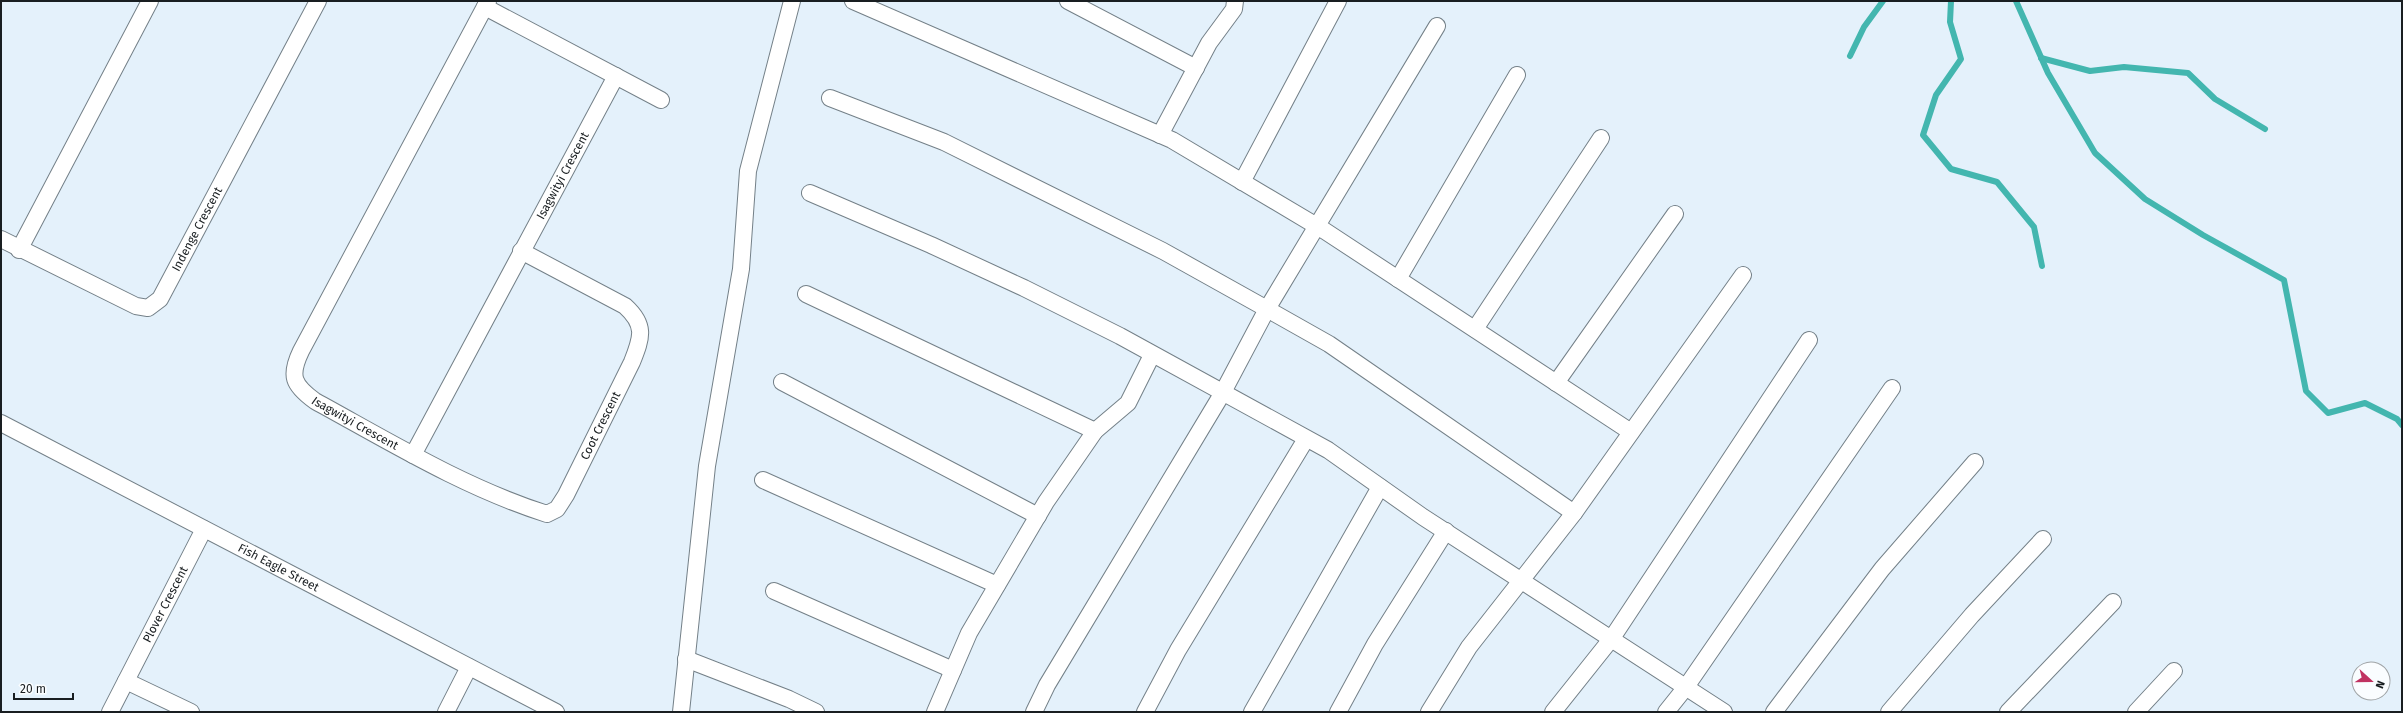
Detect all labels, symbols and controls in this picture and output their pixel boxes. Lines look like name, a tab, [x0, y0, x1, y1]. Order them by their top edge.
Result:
street label: Isagwityi Crescent	[534, 129, 592, 222]
street label: Indenge Crescent	[169, 184, 225, 274]
street label: Coot Crescent	[578, 389, 624, 462]
street label: Isagwityi Crescent	[309, 394, 401, 453]
street label: Fish Eagle Street	[236, 541, 322, 595]
street label: Plover Crescent	[140, 563, 191, 645]
north arrow	[2351, 661, 2391, 701]
scale bar	[14, 675, 73, 701]
text: N	[2372, 679, 2387, 690]
text: 20 m	[20, 682, 46, 696]

